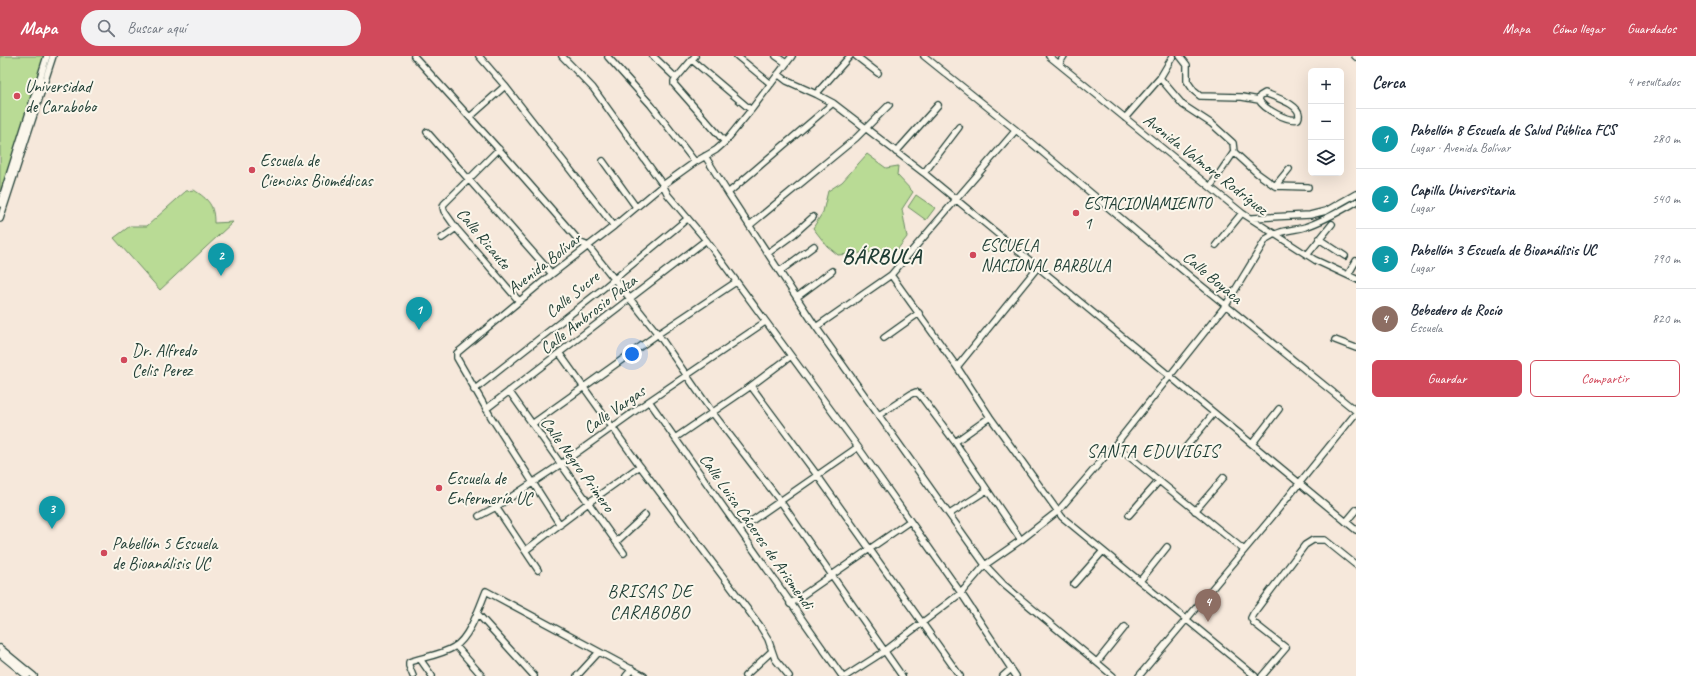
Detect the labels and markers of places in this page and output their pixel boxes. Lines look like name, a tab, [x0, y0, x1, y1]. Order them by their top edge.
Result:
place label: Universidad de Carabobo	[25, 76, 98, 117]
marker: Universidad de Carabobo	[12, 91, 22, 101]
place label: Escuela de Ciencias Biomédicas	[260, 150, 375, 191]
marker: Escuela de Ciencias Biomédicas	[247, 165, 257, 175]
place label: ESTACIONAMIENTO 1	[1084, 193, 1213, 234]
marker: ESTACIONAMIENTO 1	[1071, 208, 1081, 218]
place label: ESCUELA NACIONAL BARBULA	[981, 235, 1112, 276]
pin: 2	[208, 243, 234, 276]
marker: ESCUELA NACIONAL BARBULA	[968, 250, 978, 260]
pin: 1	[406, 297, 432, 330]
place label: Dr. Alfredo Celis Perez	[132, 340, 198, 381]
marker: Dr. Alfredo Celis Perez	[119, 355, 129, 365]
place label: Escuela de Enfermería UC	[447, 468, 534, 509]
marker: Escuela de Enfermería UC	[434, 483, 444, 493]
pin: 3	[39, 496, 65, 529]
place label: Pabellón 5 Escuela de Bioanálisis UC	[112, 533, 219, 574]
marker: Pabellón 5 Escuela de Bioanálisis UC	[99, 548, 109, 558]
pin: 4	[1195, 589, 1221, 622]

